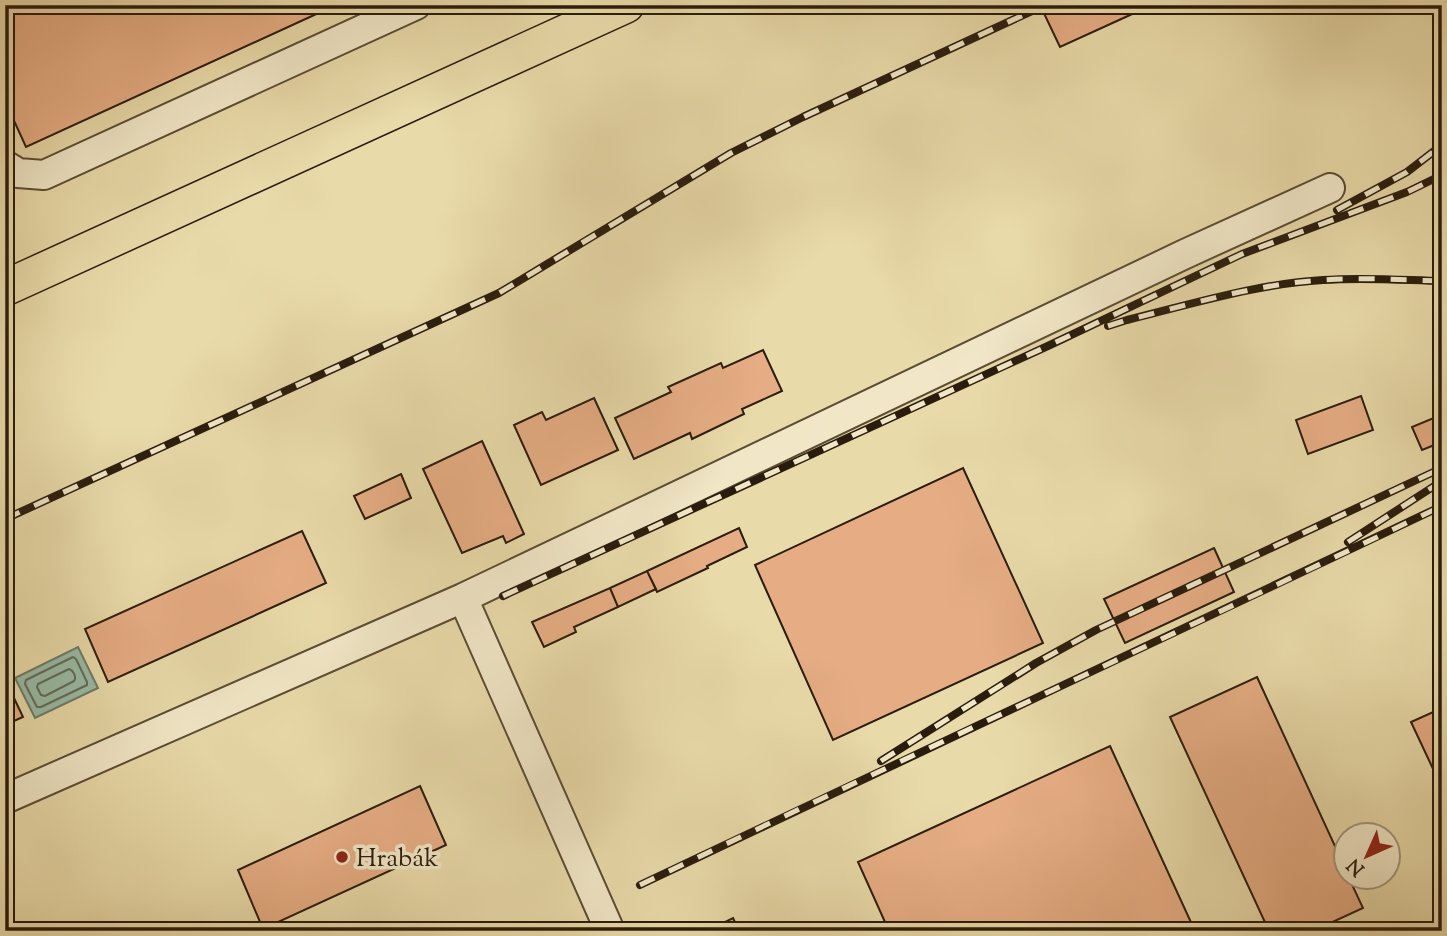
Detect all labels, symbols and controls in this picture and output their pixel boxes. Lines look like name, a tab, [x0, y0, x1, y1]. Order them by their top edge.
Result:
north arrow	[1332, 820, 1402, 890]
place label: Hrabák	[356, 841, 438, 878]
marker: Hrabák	[334, 849, 350, 865]
text: N	[1342, 851, 1372, 881]

